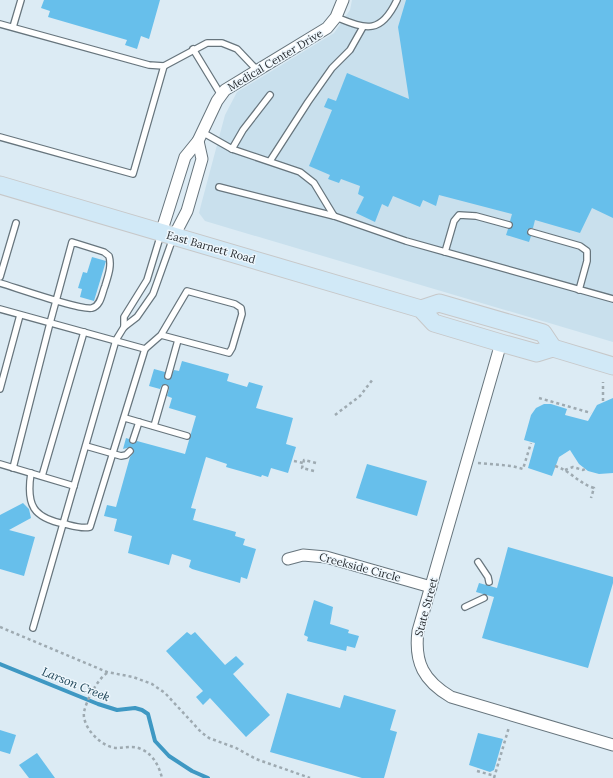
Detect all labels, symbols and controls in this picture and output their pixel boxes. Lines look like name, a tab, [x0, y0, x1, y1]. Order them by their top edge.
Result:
street label: Medical Center Drive	[225, 26, 325, 94]
street label: East Barnett Road	[165, 228, 257, 266]
street label: Creekside Circle	[318, 549, 402, 585]
street label: State Street	[411, 575, 441, 638]
water label: Larson Creek	[40, 664, 112, 704]

